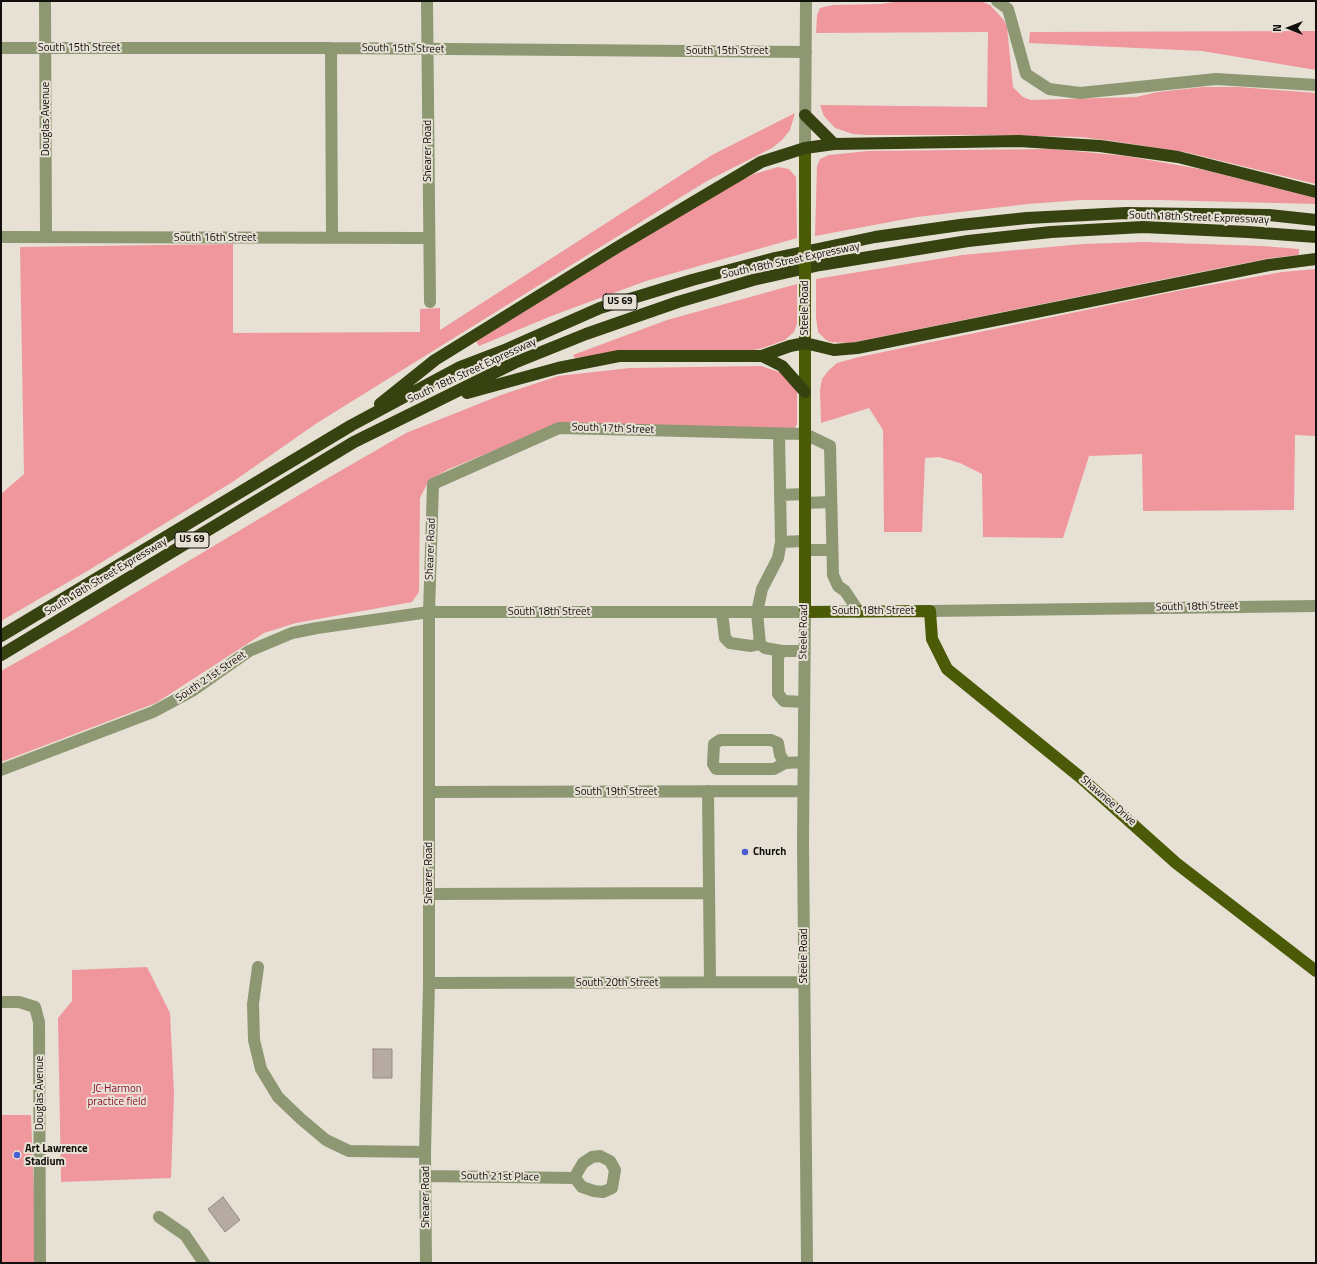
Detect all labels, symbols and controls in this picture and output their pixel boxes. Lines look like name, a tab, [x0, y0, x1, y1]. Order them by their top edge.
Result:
north arrow	[1269, 8, 1309, 48]
text: N	[1269, 24, 1285, 32]
street label: South 15th Street	[38, 41, 120, 55]
street label: South 15th Street	[362, 42, 444, 56]
street label: South 15th Street	[686, 44, 768, 58]
street label: Douglas Avenue	[39, 82, 53, 156]
street label: Shearer Road	[421, 120, 435, 182]
street label: South 18th Street Expressway	[1129, 209, 1269, 227]
street label: South 16th Street	[174, 231, 256, 245]
street label: South 18th Street Expressway	[721, 240, 861, 282]
street label: Steele Road	[798, 280, 812, 336]
road number: US 69	[603, 294, 637, 310]
street label: South 18th Street Expressway	[406, 335, 538, 407]
street label: South 17th Street	[571, 421, 655, 437]
street label: Shearer Road	[423, 518, 439, 580]
road number: US 69	[175, 532, 209, 548]
street label: South 18th Street Expressway	[42, 535, 170, 619]
street label: South 18th Street	[1156, 600, 1238, 614]
street label: Steele Road	[797, 604, 811, 660]
street label: South 18th Street	[832, 604, 914, 618]
street label: South 18th Street	[508, 605, 590, 619]
street label: South 21st Street	[173, 649, 249, 705]
street label: Shawnee Drive	[1078, 773, 1138, 829]
street label: South 19th Street	[575, 785, 657, 799]
street label: Shearer Road	[422, 842, 436, 904]
place label: Church	[753, 845, 786, 859]
marker: Church	[740, 847, 750, 857]
street label: Steele Road	[797, 928, 811, 984]
street label: South 20th Street	[576, 976, 658, 990]
street label: Douglas Avenue	[33, 1056, 47, 1130]
park label: JC Harmon practice field	[88, 1082, 146, 1108]
place label: Art Lawrence Stadium	[25, 1142, 88, 1168]
marker: Art Lawrence Stadium	[12, 1150, 22, 1160]
street label: Shearer Road	[419, 1166, 433, 1228]
street label: South 21st Place	[461, 1170, 539, 1184]

